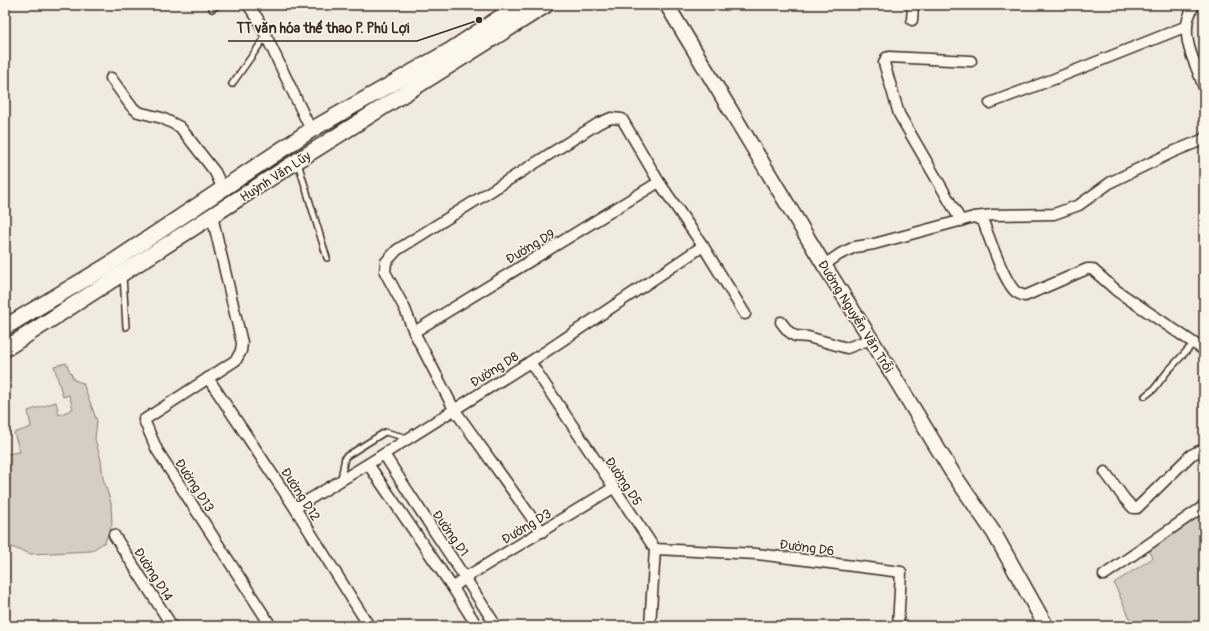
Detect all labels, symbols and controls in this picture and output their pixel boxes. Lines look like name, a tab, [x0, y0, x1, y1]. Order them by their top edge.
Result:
callout: TT văn hóa thể thao P. Phú Lợi	[228, 15, 417, 41]
text: TT văn hóa thể thao P. Phú Lợi	[236, 20, 410, 37]
street label: Huỳnh Văn Lũy	[237, 148, 314, 206]
street label: Đường D9	[503, 226, 558, 268]
street label: Đường Nguyễn Văn Trỗi	[814, 257, 896, 376]
street label: Đường D8	[467, 348, 522, 391]
street label: Đường D5	[601, 454, 645, 509]
street label: Đường D13	[171, 456, 217, 515]
street label: Đường D12	[277, 465, 323, 524]
street label: Đường D3	[499, 506, 554, 548]
street label: Đường D1	[428, 507, 472, 560]
street label: Đường D6	[778, 537, 835, 559]
street label: Đường D14	[130, 545, 177, 605]

